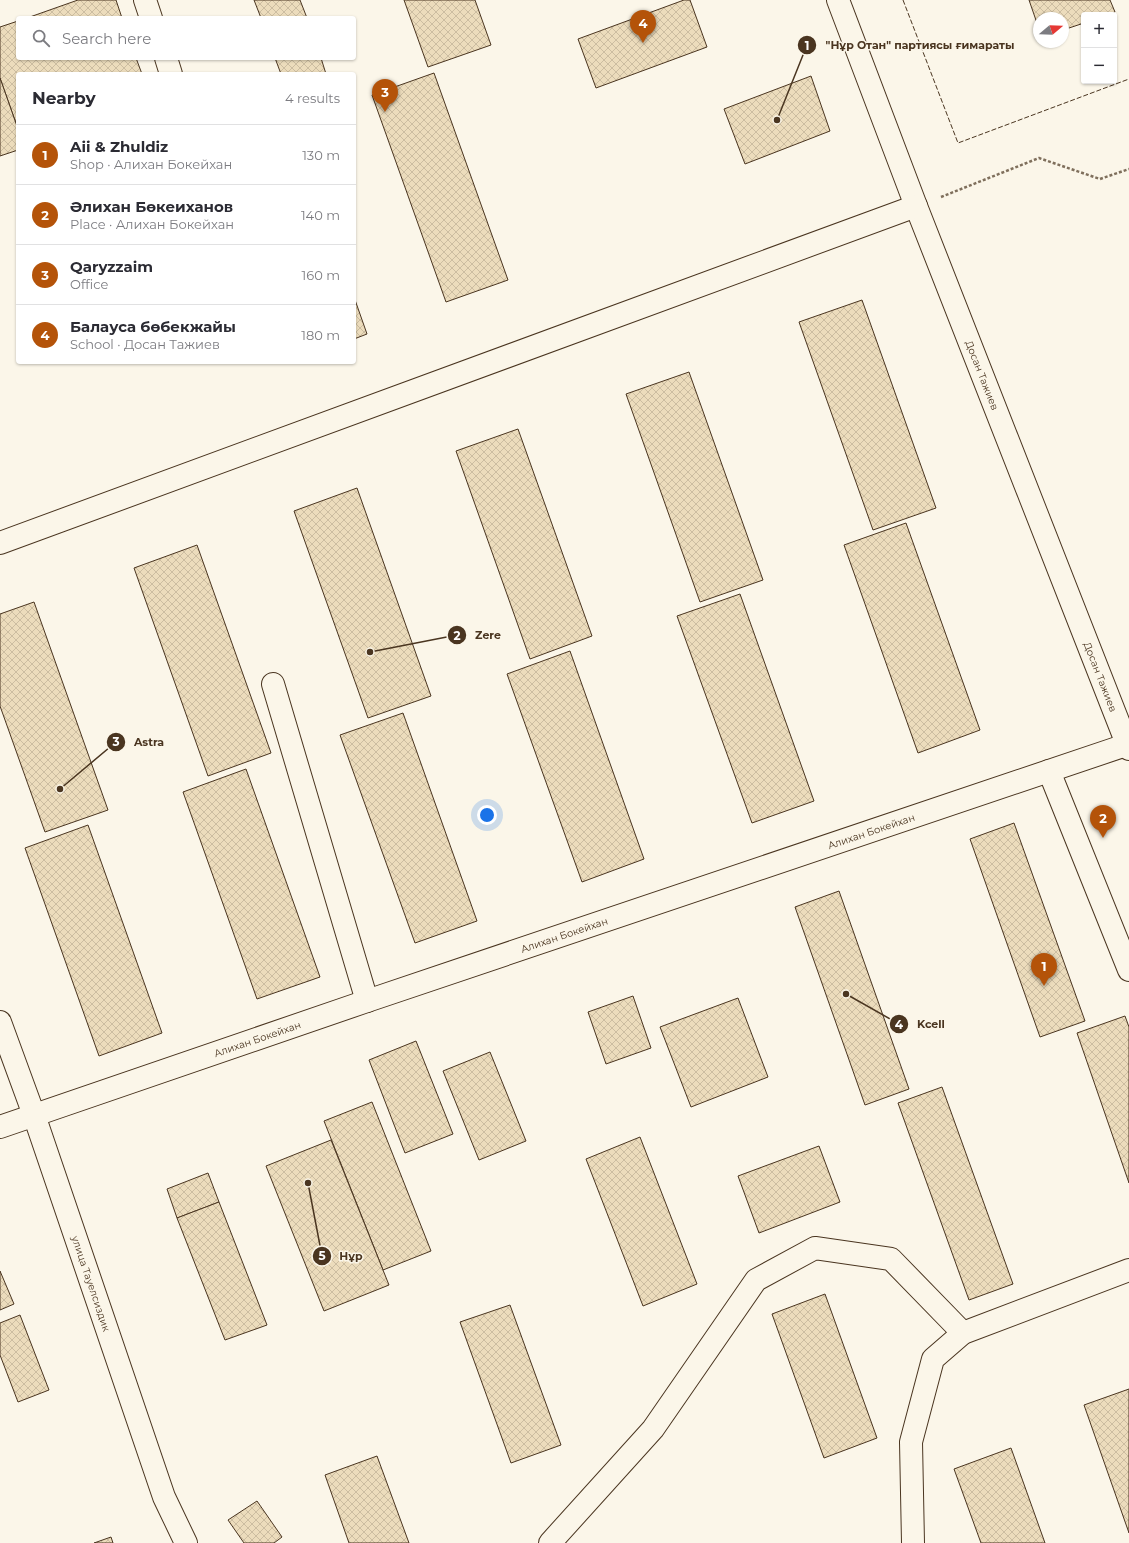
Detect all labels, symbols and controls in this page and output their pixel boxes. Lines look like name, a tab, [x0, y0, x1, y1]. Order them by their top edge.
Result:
pin: 4	[630, 10, 656, 43]
north arrow	[1033, 12, 1069, 48]
map controls	[1081, 12, 1117, 84]
button: +	[1081, 12, 1117, 48]
search box	[16, 16, 356, 60]
icon: search	[30, 27, 52, 49]
text: Search here	[62, 29, 151, 48]
callout: "Нұр Отан" партиясы ғимараты	[797, 34, 1022, 57]
text: 1	[805, 38, 809, 53]
text: "Нұр Отан" партиясы ғимараты	[826, 38, 1014, 52]
button: −	[1081, 48, 1117, 84]
pin: 3	[372, 79, 398, 112]
text: Nearby	[32, 88, 96, 108]
text: 4 results	[285, 90, 340, 106]
text: Aii & Zhuldiz	[70, 137, 168, 156]
text: 1	[42, 147, 48, 163]
text: 130 m	[302, 147, 340, 163]
text: Shop · Алихан Бокейхан	[70, 156, 232, 172]
text: Әлихан Бөкеиханов	[70, 197, 233, 216]
text: 2	[41, 207, 49, 223]
text: 140 m	[301, 207, 340, 223]
text: Place · Алихан Бокейхан	[70, 216, 234, 232]
text: Qaryzzaim	[70, 257, 153, 276]
text: 3	[41, 267, 49, 283]
text: 160 m	[302, 267, 340, 283]
text: Office	[70, 276, 108, 292]
text: Балауса бөбекжайы	[70, 317, 236, 336]
text: 4	[41, 327, 49, 343]
text: 180 m	[301, 327, 340, 343]
text: School · Досан Тажиев	[70, 336, 220, 352]
street label: Досан Тажиев	[962, 339, 1001, 412]
callout: Zere	[447, 624, 509, 647]
text: 2	[453, 628, 461, 643]
text: Zere	[475, 628, 501, 642]
street label: Досан Тажиев	[1081, 640, 1120, 714]
callout: Astra	[106, 730, 172, 753]
text: 3	[111, 734, 120, 749]
text: Astra	[133, 735, 164, 749]
your location	[477, 805, 497, 825]
pin: 2	[1090, 805, 1116, 838]
street label: Алихан Бокейхан	[826, 811, 917, 852]
street label: Алихан Бокейхан	[519, 914, 610, 956]
pin: 1	[1031, 953, 1057, 986]
callout: Kcell	[889, 1013, 953, 1036]
text: 4	[895, 1017, 904, 1032]
text: Kcell	[917, 1017, 945, 1031]
street label: Алихан Бокейхан	[212, 1018, 303, 1060]
street label: улица Тауелсиздик	[68, 1233, 113, 1333]
callout: Нұр	[312, 1244, 371, 1267]
text: 5	[318, 1248, 326, 1263]
text: Нұр	[339, 1249, 363, 1263]

